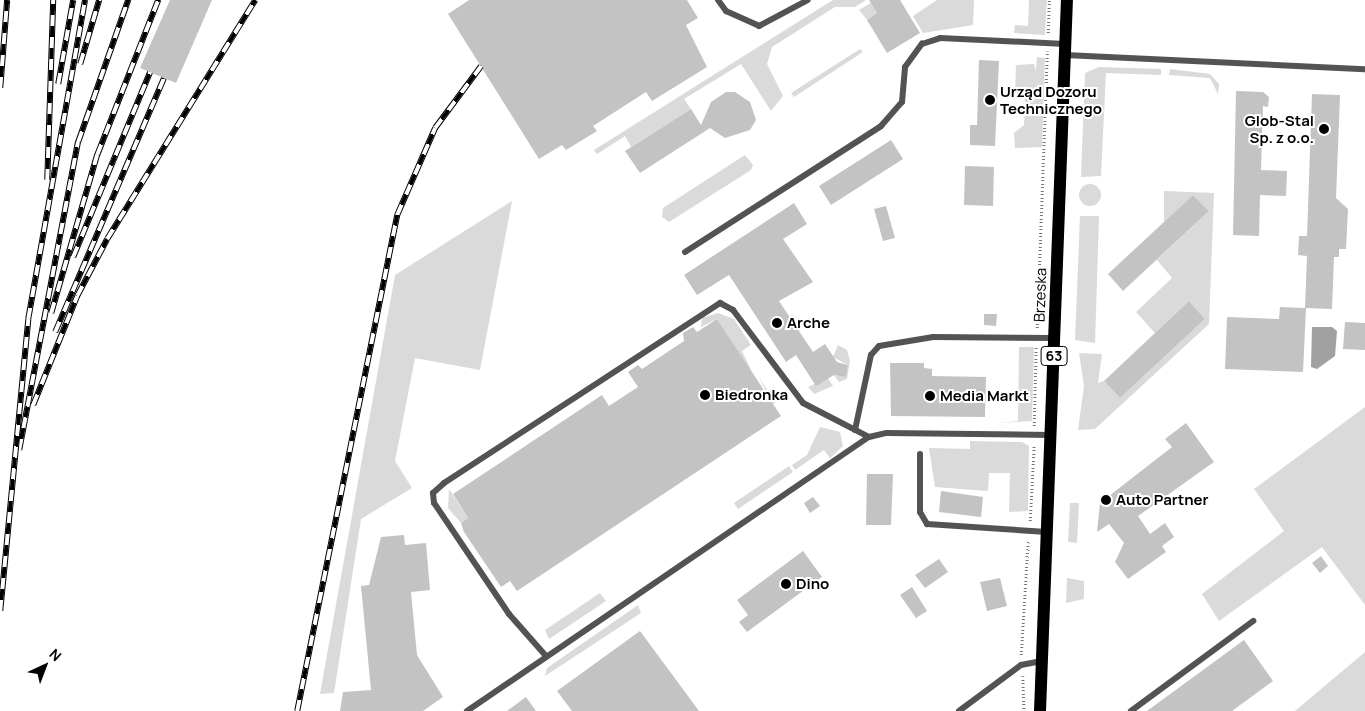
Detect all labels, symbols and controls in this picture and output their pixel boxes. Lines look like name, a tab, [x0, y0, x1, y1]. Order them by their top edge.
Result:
place label: Urząd Dozoru Technicznego	[1000, 82, 1102, 117]
marker: Urząd Dozoru Technicznego	[984, 94, 996, 106]
place label: Glob-Stal Sp. z o.o.	[1245, 111, 1314, 146]
marker: Glob-Stal Sp. z o.o.	[1318, 123, 1330, 135]
street label: Brzeska	[1030, 268, 1050, 322]
place label: Arche	[787, 314, 830, 332]
marker: Arche	[771, 317, 783, 329]
road number: 63	[1040, 344, 1068, 368]
place label: Biedronka	[715, 386, 788, 404]
place label: Media Markt	[940, 387, 1029, 405]
marker: Biedronka	[699, 389, 711, 401]
marker: Media Markt	[924, 390, 936, 402]
place label: Auto Partner	[1116, 491, 1209, 509]
marker: Auto Partner	[1100, 494, 1112, 506]
place label: Dino	[796, 575, 829, 593]
marker: Dino	[780, 578, 792, 590]
north arrow	[20, 641, 70, 691]
text: N	[45, 644, 66, 665]

